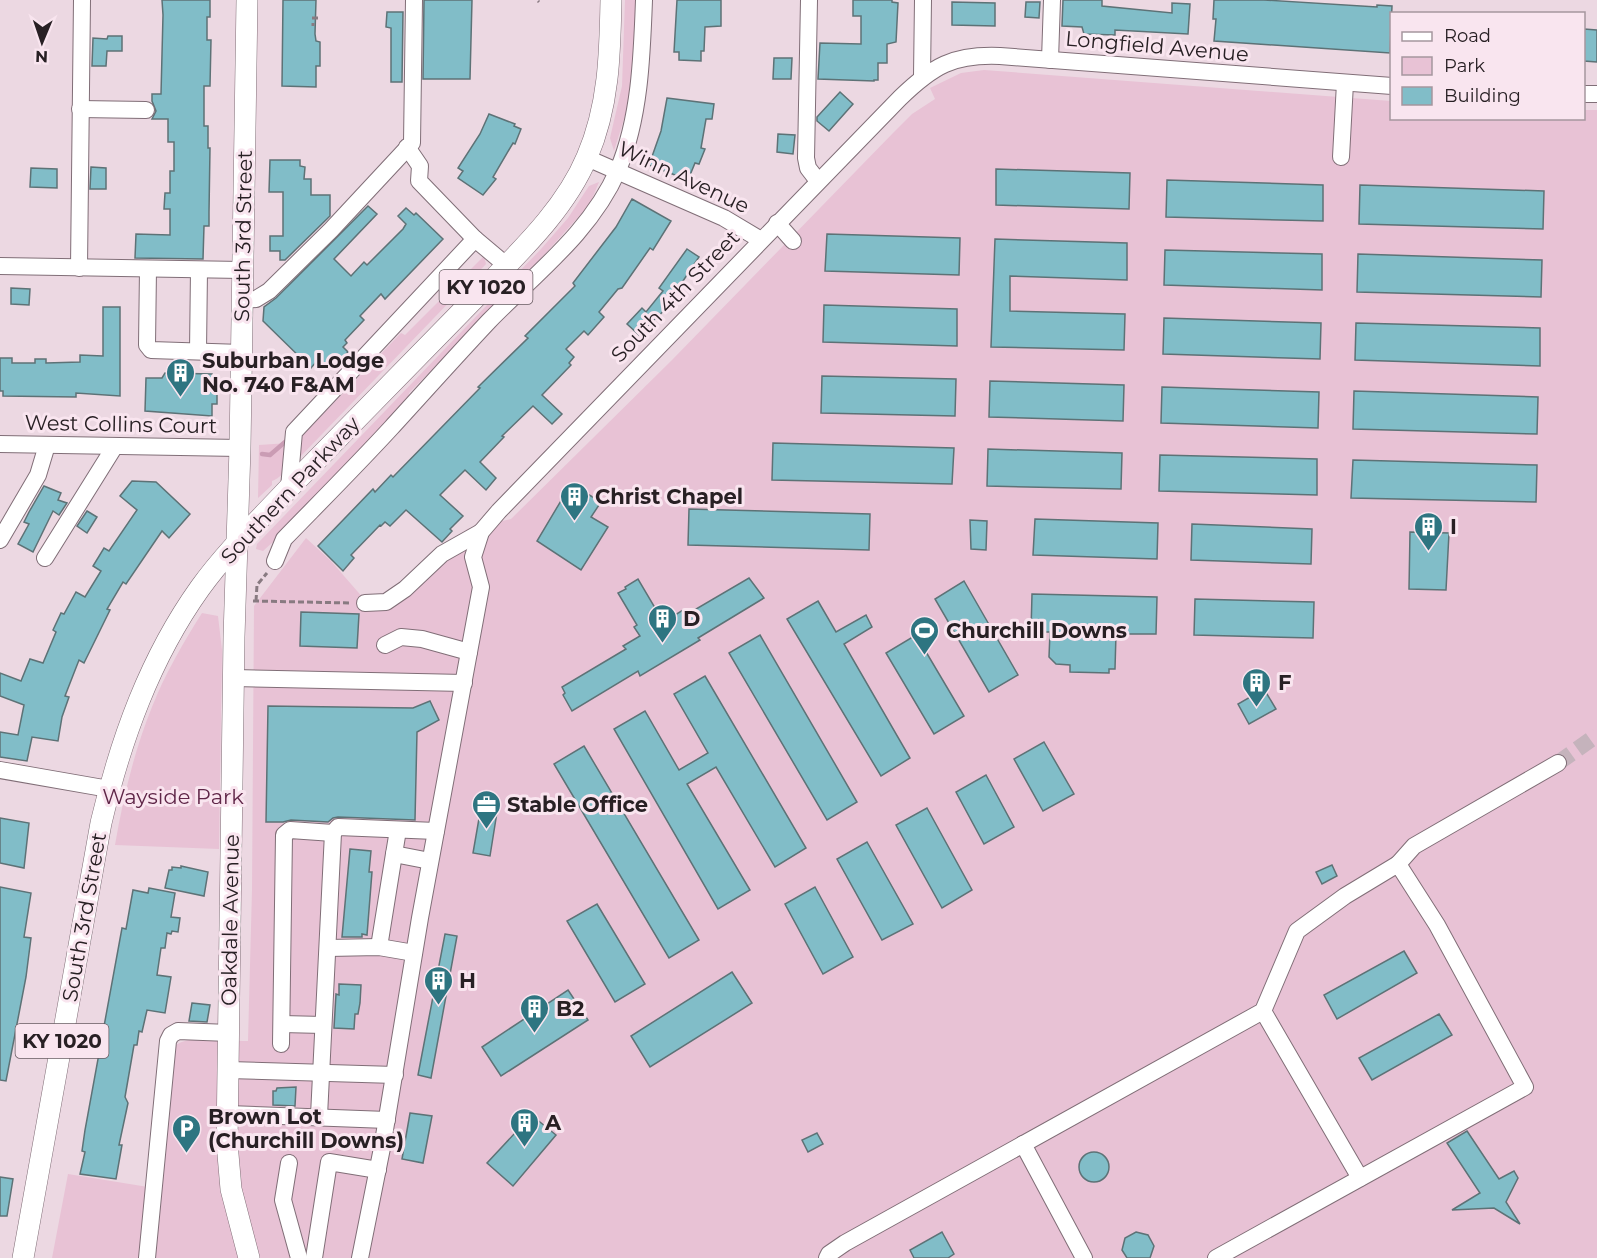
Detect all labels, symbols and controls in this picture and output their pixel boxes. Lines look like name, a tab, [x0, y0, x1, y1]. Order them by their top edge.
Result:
north arrow	[12, 12, 72, 72]
legend	[1390, 12, 1585, 120]
text: Road	[1444, 25, 1491, 47]
street label: Longfield Avenue	[1064, 26, 1250, 66]
text: N	[35, 47, 48, 66]
text: Park	[1444, 55, 1485, 77]
text: Building	[1444, 85, 1521, 107]
street label: Winn Avenue	[614, 136, 754, 218]
street label: South 3rd Street	[229, 150, 257, 322]
street label: South 4th Street	[606, 225, 744, 367]
road number: KY 1020	[440, 270, 532, 304]
place label: Suburban Lodge No. 740 F&AM	[202, 348, 384, 397]
building icon: Suburban Lodge No. 740 F&AM	[165, 356, 197, 398]
street label: West Collins Court	[25, 410, 217, 438]
street label: Southern Parkway	[215, 411, 365, 569]
building icon: Christ Chapel	[558, 480, 590, 522]
place label: Christ Chapel	[595, 484, 743, 509]
building icon: I	[1413, 510, 1445, 552]
place label: I	[1450, 514, 1457, 539]
building icon: D	[646, 602, 678, 644]
place label: D	[683, 606, 700, 631]
sports icon: Churchill Downs	[909, 614, 941, 656]
place label: Churchill Downs	[946, 618, 1127, 643]
building icon: F	[1241, 666, 1273, 708]
place label: F	[1278, 670, 1291, 695]
park label: Wayside Park	[102, 784, 244, 809]
office icon: Stable Office	[470, 788, 502, 830]
place label: Stable Office	[507, 792, 648, 817]
street label: South 3rd Street	[57, 830, 111, 1004]
street label: Oakdale Avenue	[216, 834, 244, 1006]
building icon: H	[422, 964, 454, 1006]
place label: H	[459, 968, 476, 993]
building icon: B2	[519, 992, 551, 1034]
place label: B2	[556, 996, 584, 1021]
road number: KY 1020	[16, 1024, 109, 1058]
place label: Brown Lot (Churchill Downs)	[208, 1104, 404, 1153]
building icon: A	[508, 1106, 540, 1148]
place label: A	[544, 1110, 562, 1135]
parking icon: Brown Lot (Churchill Downs)	[171, 1112, 203, 1154]

